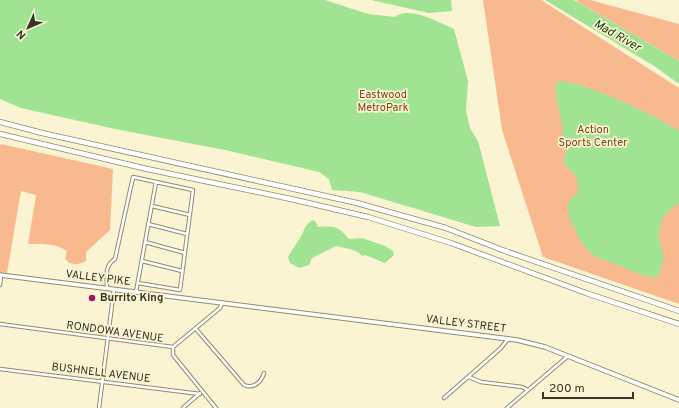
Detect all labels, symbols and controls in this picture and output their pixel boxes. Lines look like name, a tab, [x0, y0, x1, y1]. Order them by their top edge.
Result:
north arrow	[8, 8, 48, 48]
water label: Mad River	[591, 16, 645, 57]
text: N	[14, 27, 29, 42]
park label: Eastwood MetroPark	[357, 88, 409, 115]
park label: Action Sports Center	[559, 123, 628, 150]
street label: VALLEY PIKE	[65, 267, 131, 289]
place label: Burrito King	[100, 291, 163, 305]
marker: Burrito King	[87, 293, 97, 303]
street label: VALLEY STREET	[425, 312, 507, 336]
street label: RONDOWA AVENUE	[65, 318, 165, 346]
street label: BUSHNELL AVENUE	[51, 360, 151, 386]
scale bar	[543, 374, 633, 400]
text: 200 m	[549, 381, 585, 397]

